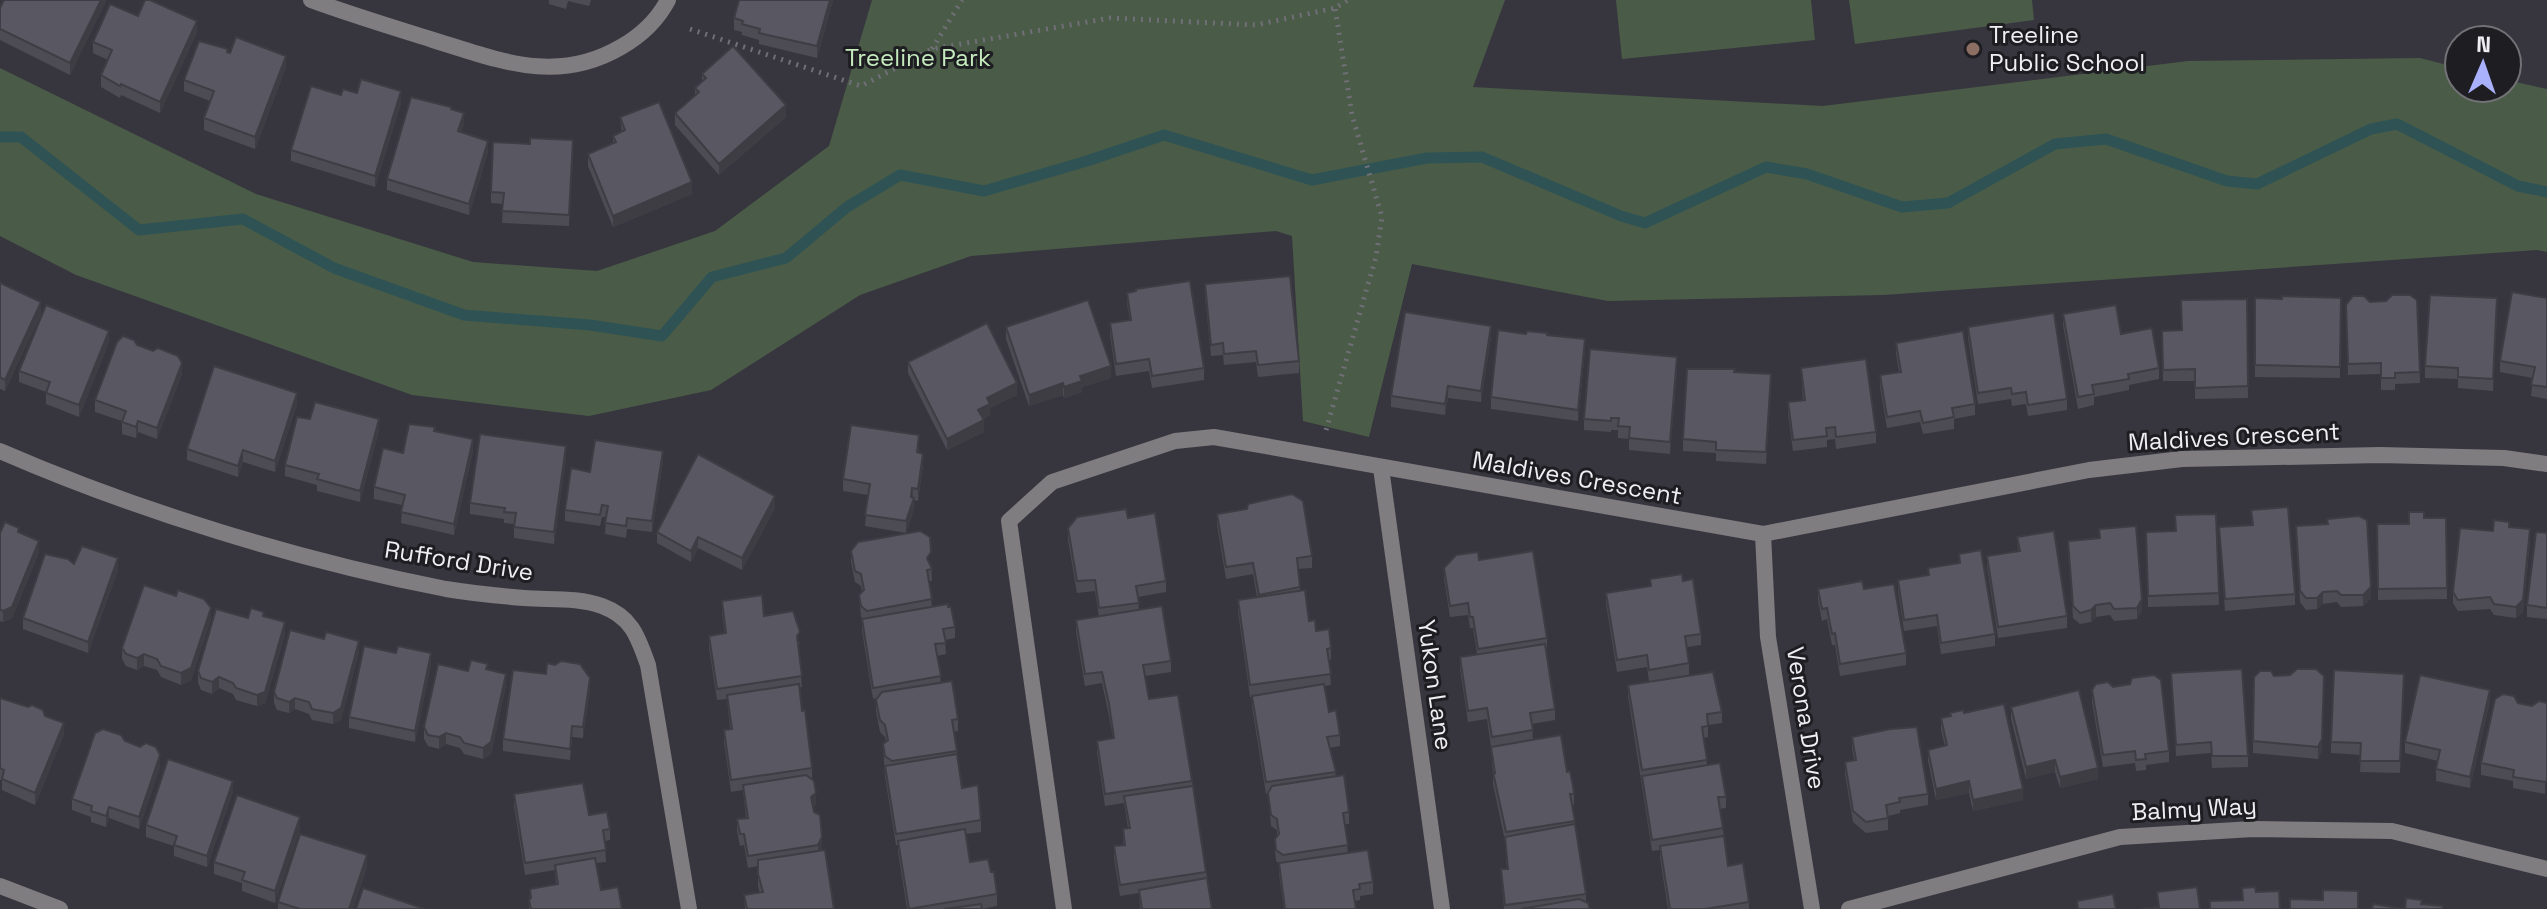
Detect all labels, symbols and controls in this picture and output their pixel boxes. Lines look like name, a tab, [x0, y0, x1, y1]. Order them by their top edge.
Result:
place label: Treeline Public School	[1989, 19, 2145, 78]
north arrow	[2443, 24, 2523, 104]
text: N	[2476, 30, 2492, 58]
marker: Treeline Public School	[1964, 40, 1982, 58]
park label: Treeline Park	[845, 42, 991, 73]
street label: Maldives Crescent	[2127, 415, 2341, 458]
street label: Maldives Crescent	[1470, 444, 1684, 511]
street label: Rufford Drive	[383, 533, 536, 588]
street label: Yukon Lane	[1411, 618, 1460, 752]
street label: Verona Drive	[1780, 644, 1833, 791]
street label: Balmy Way	[2130, 790, 2258, 827]

